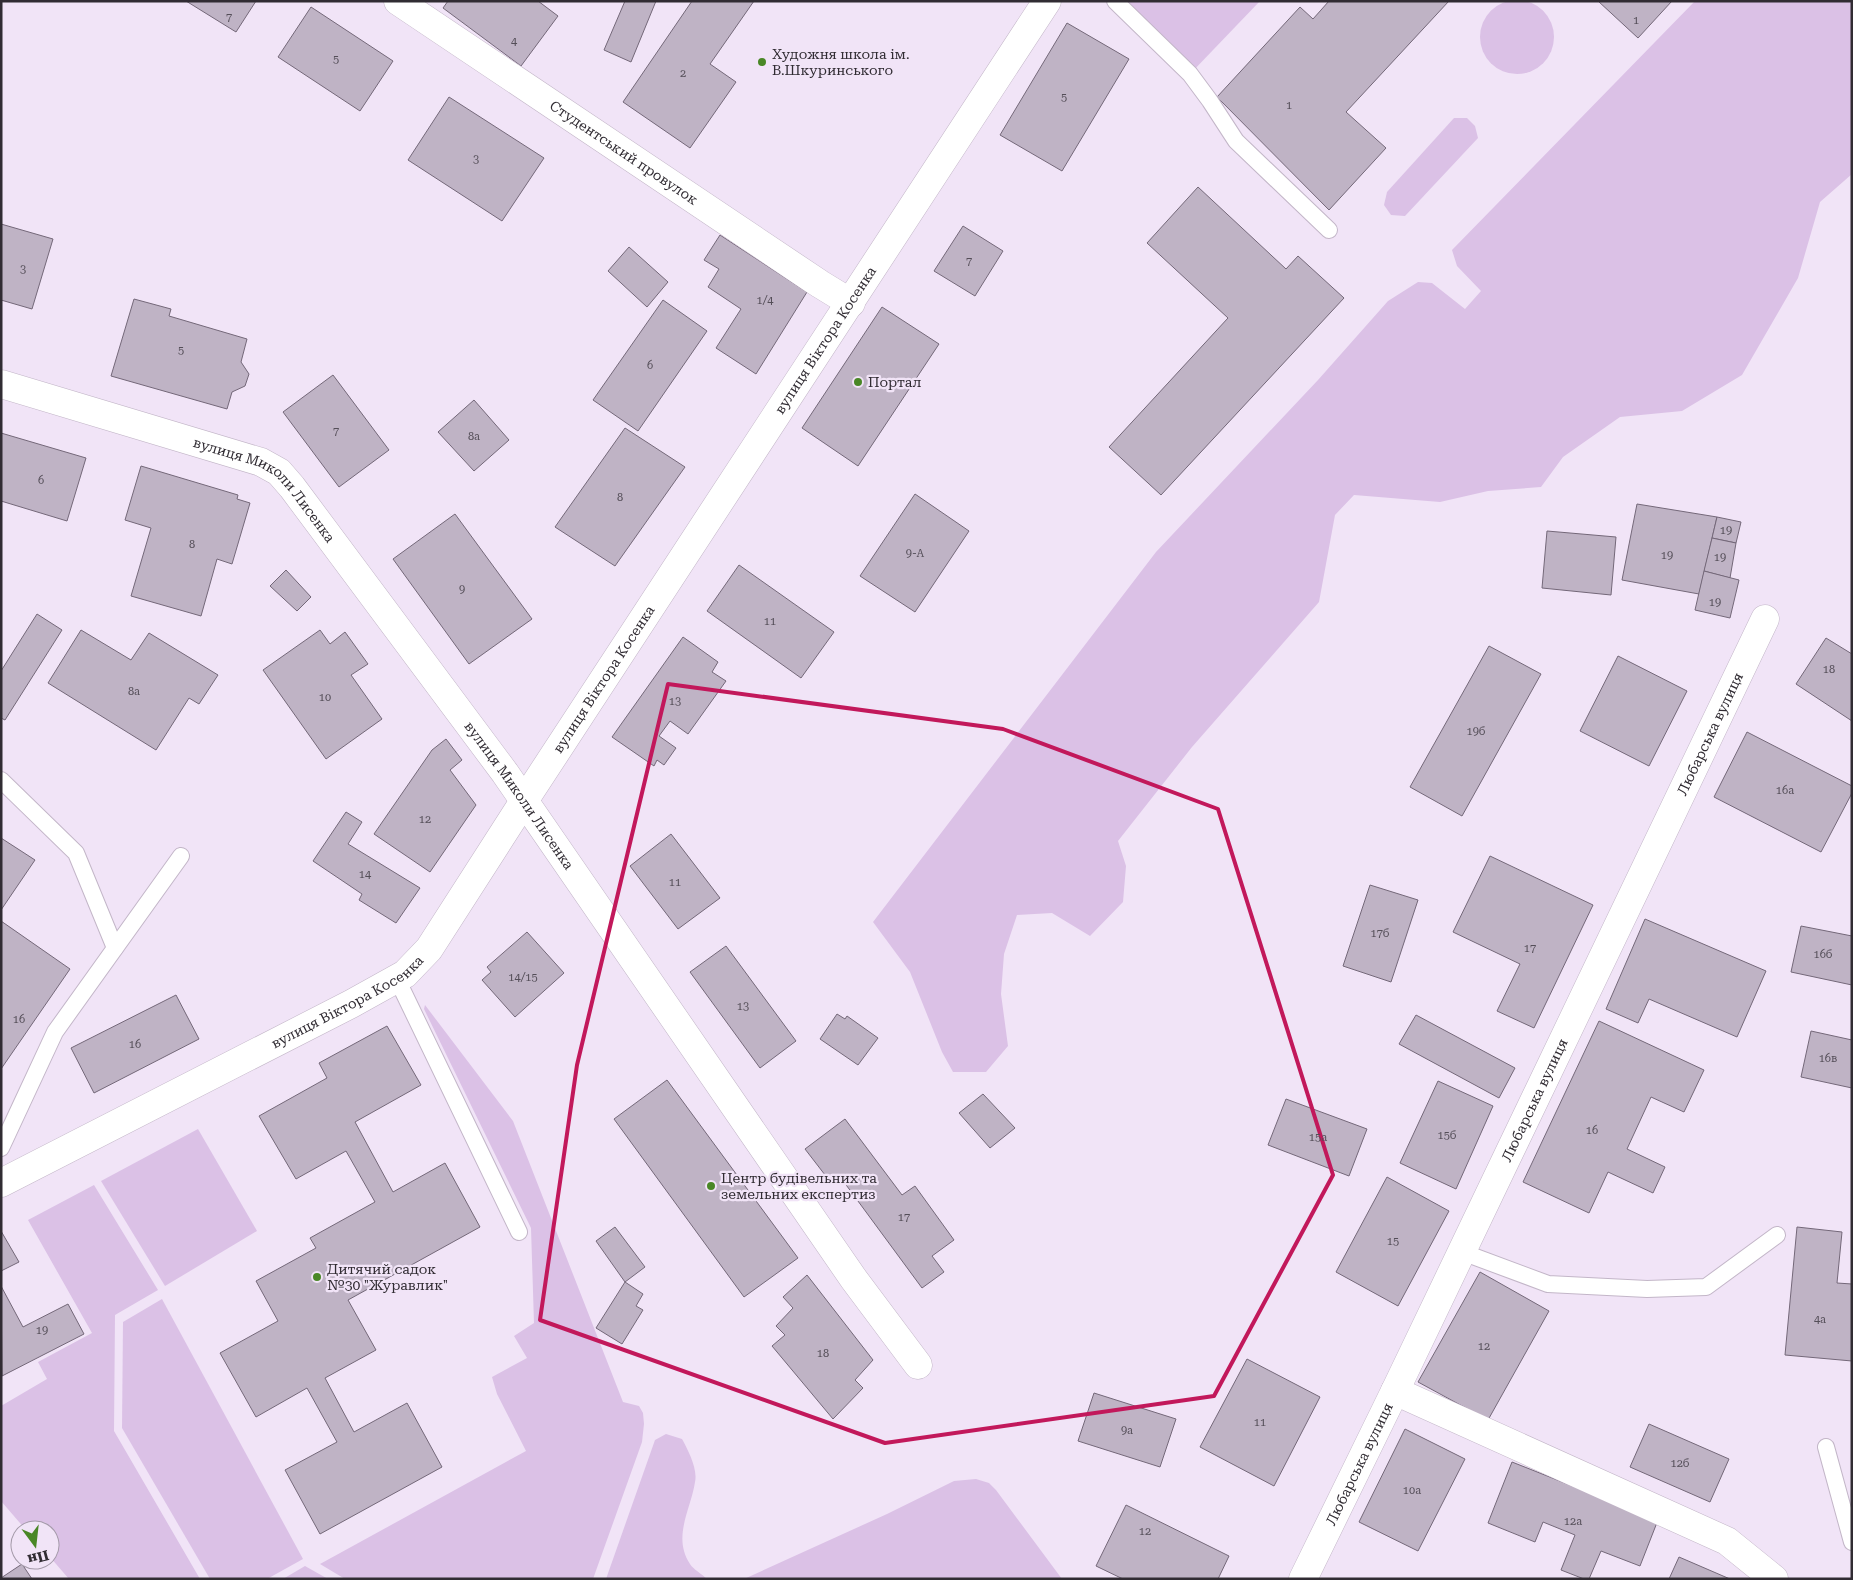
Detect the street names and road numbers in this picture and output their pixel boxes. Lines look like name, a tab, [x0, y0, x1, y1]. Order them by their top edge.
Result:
street label: Студентський провулок	[547, 97, 701, 208]
street label: вулиця Віктора Косенка	[771, 263, 879, 417]
street label: вулиця Миколи Лисенка	[192, 434, 339, 546]
street label: вулиця Віктора Косенка	[550, 602, 658, 756]
street label: Любарська вулиця	[1674, 670, 1746, 798]
street label: вулиця Миколи Лисенка	[461, 718, 577, 873]
street label: вулиця Віктора Косенка	[269, 952, 427, 1051]
street label: Любарська вулиця	[1498, 1036, 1571, 1164]
street label: Любарська вулиця	[1323, 1400, 1396, 1528]

